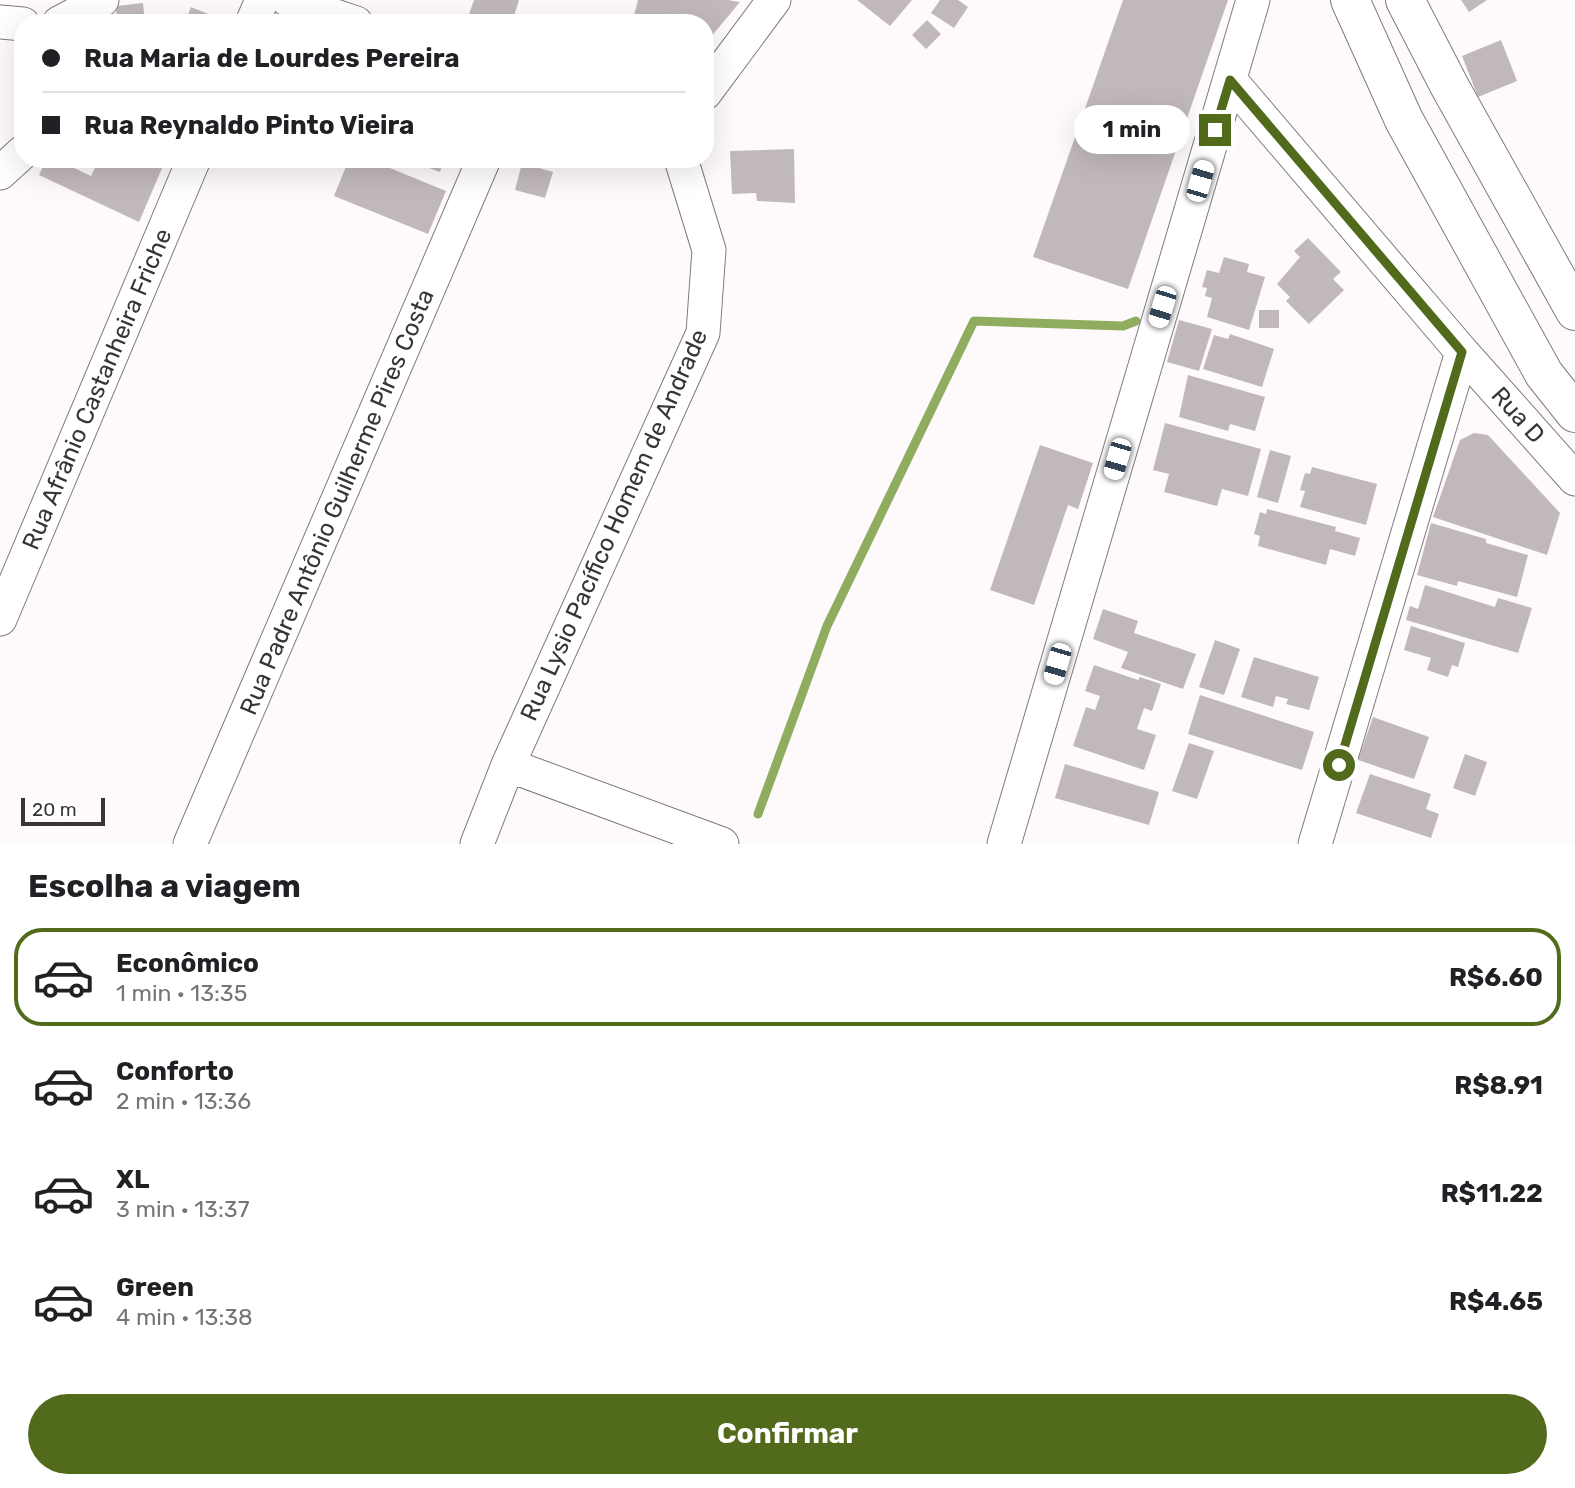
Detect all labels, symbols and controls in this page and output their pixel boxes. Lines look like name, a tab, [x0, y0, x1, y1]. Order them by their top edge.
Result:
text: Rua Maria de Lourdes Pereira	[84, 43, 460, 74]
callout: 1 min	[1075, 106, 1190, 154]
text: Rua Reynaldo Pinto Vieira	[84, 110, 414, 141]
route end	[1199, 114, 1231, 146]
text: 1 min	[1103, 115, 1161, 143]
car	[1185, 158, 1216, 204]
street label: Rua Afrânio Castanheira Friche	[16, 224, 178, 554]
car	[1146, 284, 1179, 330]
street label: Rua Padre Antônio Guilherme Pires Costa	[234, 285, 440, 719]
street label: Rua Lysio Pacífico Homem de Andrade	[515, 325, 713, 725]
street label: Rua D	[1486, 381, 1550, 449]
car	[1102, 436, 1133, 482]
car	[1042, 641, 1073, 687]
route start	[1323, 749, 1355, 781]
scale bar	[21, 795, 105, 827]
text: 20 m	[32, 798, 77, 821]
text: Escolha a viagem	[28, 867, 301, 905]
icon: car	[32, 946, 95, 1009]
text: Econômico	[116, 948, 259, 979]
text: R$6.60	[1449, 962, 1543, 993]
text: 1 min · 13:35	[116, 979, 247, 1007]
icon: car	[32, 1054, 95, 1117]
text: Conforto	[116, 1056, 234, 1087]
text: R$8.91	[1454, 1070, 1543, 1101]
text: 2 min · 13:36	[116, 1087, 251, 1115]
icon: car	[32, 1162, 95, 1225]
text: XL	[116, 1164, 149, 1195]
text: R$11.22	[1441, 1178, 1543, 1209]
text: 3 min · 13:37	[116, 1195, 249, 1223]
icon: car	[32, 1270, 95, 1333]
text: Green	[116, 1272, 194, 1303]
text: R$4.65	[1449, 1286, 1543, 1317]
text: 4 min · 13:38	[116, 1303, 253, 1331]
button: Confirmar	[28, 1394, 1547, 1474]

